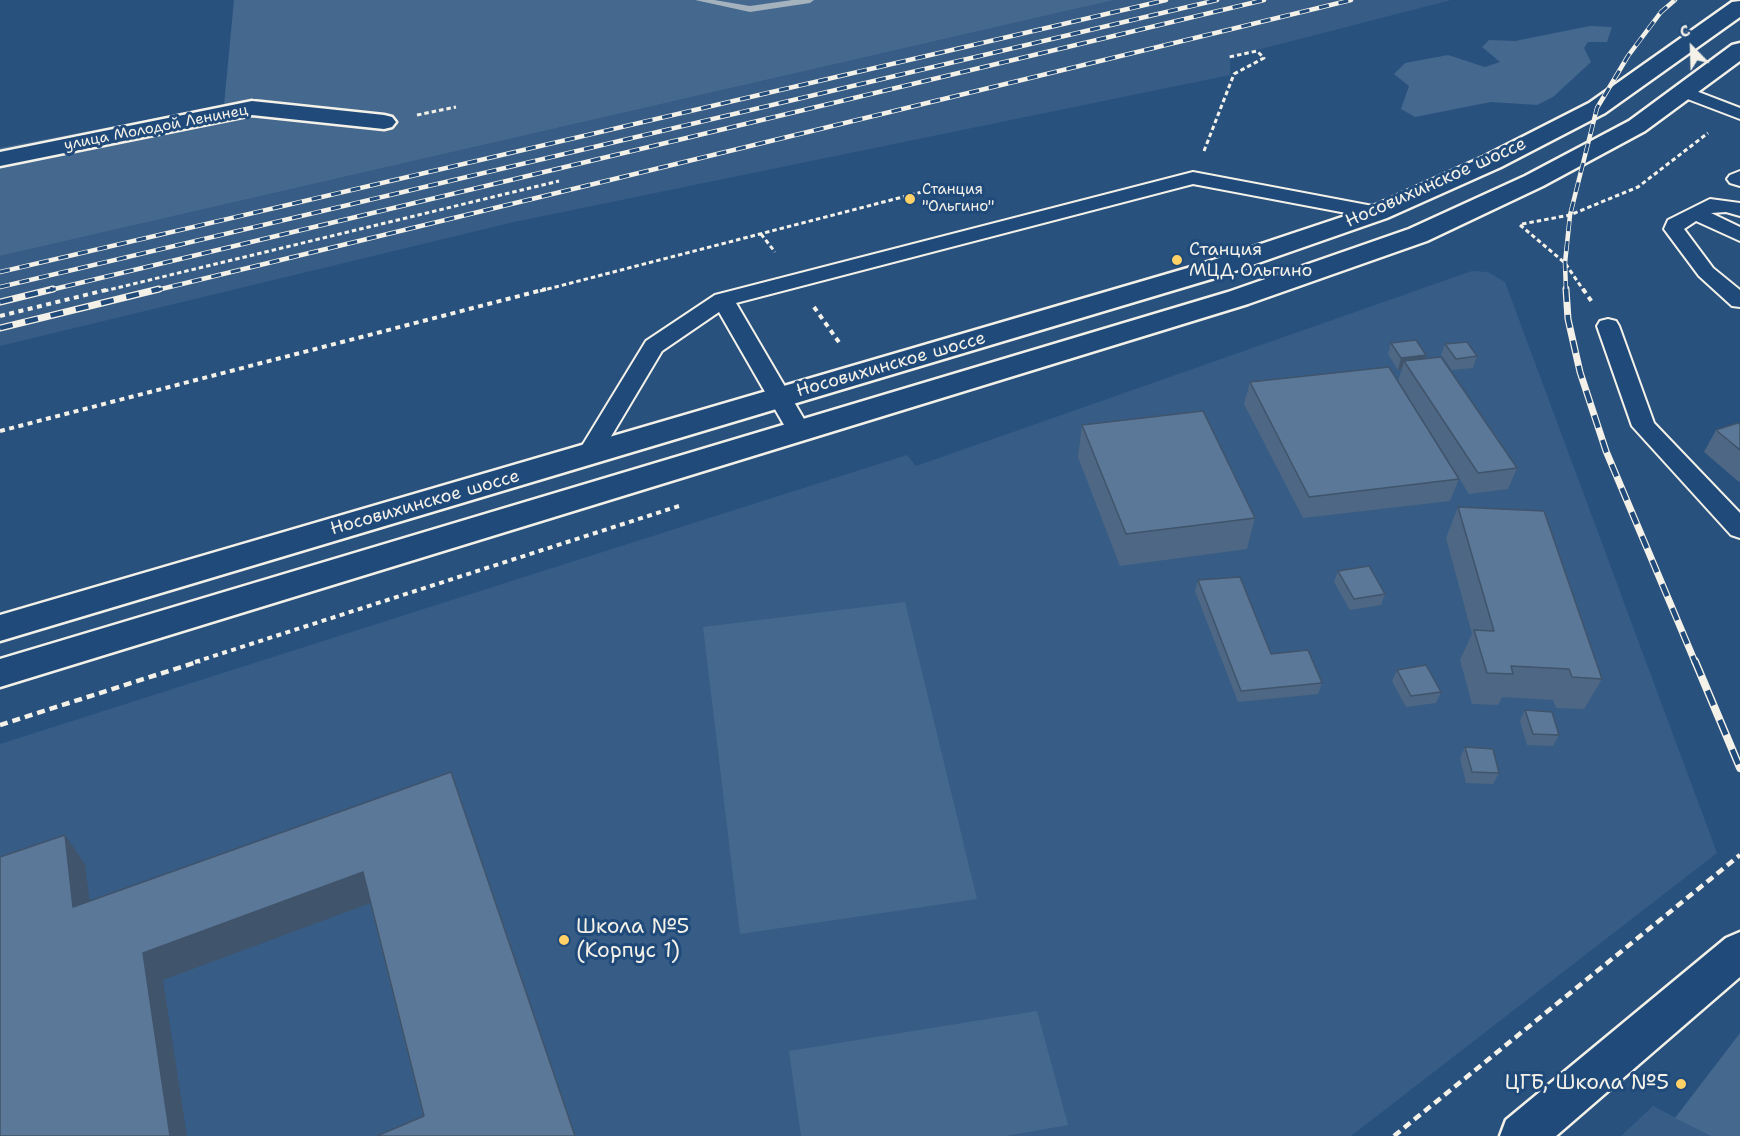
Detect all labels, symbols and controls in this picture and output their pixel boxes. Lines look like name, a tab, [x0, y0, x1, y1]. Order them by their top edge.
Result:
north arrow	[1662, 18, 1722, 78]
text: С	[1676, 19, 1693, 43]
street label: улица Молодой Ленинец	[63, 101, 249, 155]
street label: Носовихинское шоссе	[1342, 133, 1530, 233]
place label: Станция "Ольгино"	[922, 181, 994, 216]
marker: Станция "Ольгино"	[903, 192, 917, 206]
place label: Станция МЦД Ольгино	[1189, 239, 1312, 282]
marker: Станция МЦД Ольгино	[1170, 253, 1184, 267]
street label: Носовихинское шоссе	[794, 328, 988, 402]
street label: Носовихинское шоссе	[328, 466, 522, 540]
place label: Школа №5 (Корпус 1)	[576, 915, 689, 965]
marker: Школа №5 (Корпус 1)	[557, 933, 571, 947]
place label: ЦГБ, Школа №5	[1505, 1071, 1669, 1097]
marker: ЦГБ, Школа №5	[1674, 1077, 1688, 1091]

